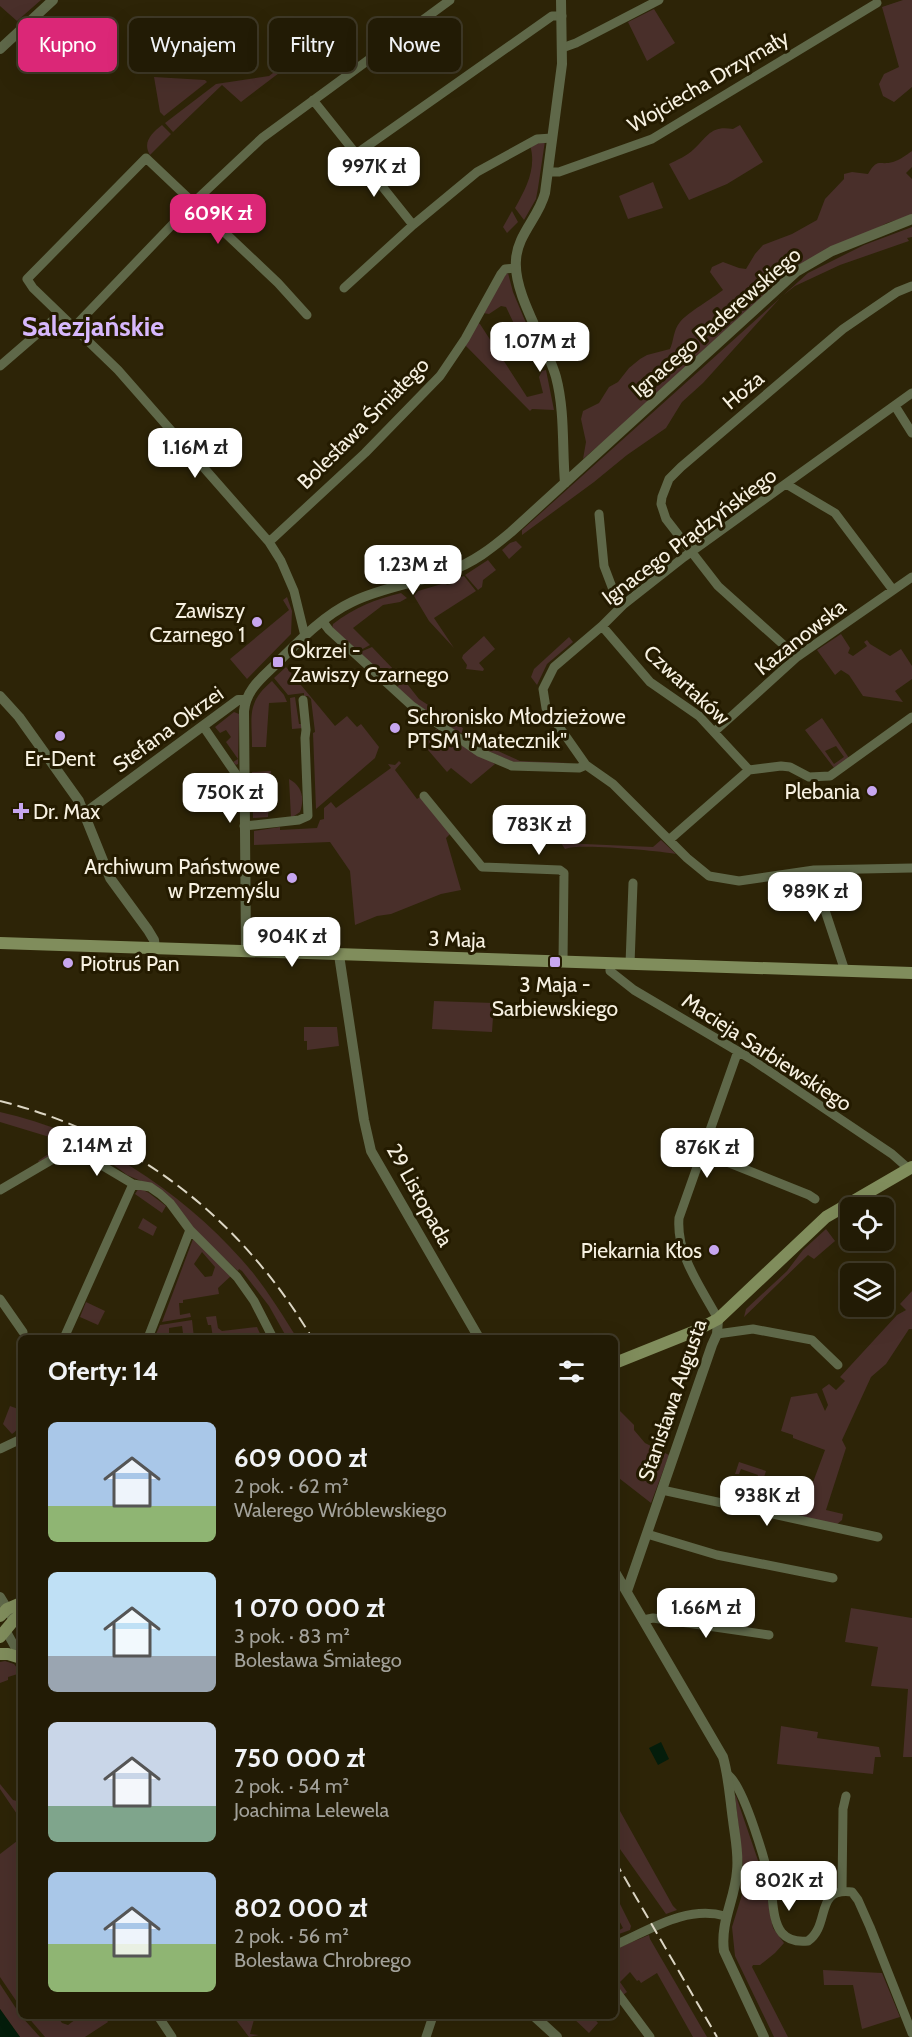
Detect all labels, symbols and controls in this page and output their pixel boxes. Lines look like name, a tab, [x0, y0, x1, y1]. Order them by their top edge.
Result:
chip: Kupno	[18, 18, 117, 72]
chip: Wynajem	[129, 18, 257, 72]
chip: Filtry	[269, 18, 356, 72]
chip: Nowe	[368, 18, 461, 72]
street label: Wojciecha Drzymały	[623, 25, 794, 138]
pin: 997K zł	[319, 147, 429, 198]
text: 997K zł	[342, 154, 406, 178]
pin: 609K zł	[163, 194, 273, 245]
text: 609K zł	[184, 201, 252, 225]
street label: Ignacego Paderewskiego	[626, 242, 806, 402]
district label: Salezjańskie	[22, 310, 164, 343]
pin: 1.07M zł	[478, 322, 602, 373]
text: 1.07M zł	[504, 329, 576, 353]
street label: Bolesława Śmiałego	[292, 352, 434, 494]
street label: Hoża	[717, 366, 769, 414]
pin: 1.16M zł	[133, 428, 257, 479]
text: 1.16M zł	[162, 435, 228, 459]
street label: Ignacego Prądzyńskiego	[597, 462, 781, 610]
pin: 1.23M zł	[351, 545, 475, 596]
text: 1.23M zł	[379, 552, 447, 576]
street label: Kazanowska	[750, 594, 850, 680]
place label: Zawiszy Czarnego 1	[149, 598, 245, 647]
marker: Zawiszy Czarnego 1	[250, 615, 264, 629]
place label: Okrzei - Zawiszy Czarnego	[290, 638, 449, 687]
street label: Czwartaków	[639, 640, 735, 730]
marker: Okrzei - Zawiszy Czarnego	[271, 655, 285, 669]
street label: Stefana Okrzei	[108, 681, 228, 777]
place label: Schronisko Młodzieżowe PTSM "Matecznik"	[407, 704, 626, 753]
marker: Schronisko Młodzieżowe PTSM "Matecznik"	[388, 721, 402, 735]
marker: Er-Dent	[53, 729, 67, 743]
place label: Er-Dent	[24, 746, 96, 771]
pin: 750K zł	[175, 773, 285, 824]
place label: Plebania	[784, 779, 860, 804]
text: 750K zł	[197, 780, 263, 804]
marker: Plebania	[865, 784, 879, 798]
place label: Dr. Max	[33, 799, 100, 824]
marker: Dr. Max	[14, 804, 28, 818]
pin: 783K zł	[484, 805, 594, 856]
text: 783K zł	[507, 812, 571, 836]
place label: Archiwum Państwowe w Przemyślu	[84, 854, 280, 903]
marker: Archiwum Państwowe w Przemyślu	[285, 871, 299, 885]
pin: 989K zł	[760, 872, 870, 923]
text: 989K zł	[782, 879, 848, 903]
pin: 904K zł	[237, 917, 347, 968]
text: 904K zł	[257, 924, 327, 948]
street label: 3 Maja	[428, 926, 486, 953]
place label: Piotruś Pan	[80, 951, 179, 976]
marker: 3 Maja - Sarbiewskiego	[548, 955, 562, 969]
marker: Piotruś Pan	[61, 956, 75, 970]
place label: 3 Maja - Sarbiewskiego	[492, 972, 618, 1021]
street label: Macieja Sarbiewskiego	[677, 988, 857, 1117]
pin: 2.14M zł	[35, 1126, 159, 1177]
pin: 876K zł	[652, 1128, 762, 1179]
text: 2.14M zł	[62, 1133, 132, 1157]
text: 876K zł	[675, 1135, 739, 1159]
street label: 29 Listopada	[382, 1139, 458, 1251]
map controls	[840, 1197, 894, 1317]
button: locate	[840, 1197, 894, 1251]
place label: Piekarnia Kłos	[581, 1238, 702, 1263]
marker: Piekarnia Kłos	[707, 1243, 721, 1257]
button: layers	[840, 1263, 894, 1317]
street label: Stanisława Augusta	[633, 1316, 711, 1484]
text: Oferty: 14	[48, 1355, 159, 1387]
icon: filters	[555, 1355, 588, 1388]
text: 609 000 zł	[234, 1442, 367, 1474]
icon: home	[96, 1446, 168, 1518]
text: 2 pok. · 62 m²	[234, 1474, 349, 1498]
pin: 938K zł	[712, 1476, 822, 1527]
text: 938K zł	[734, 1483, 800, 1507]
text: Walerego Wróblewskiego	[234, 1498, 447, 1522]
pin: 1.66M zł	[644, 1588, 768, 1639]
text: 1 070 000 zł	[234, 1592, 385, 1624]
text: 1.66M zł	[671, 1595, 741, 1619]
icon: home	[96, 1596, 168, 1668]
text: 3 pok. · 83 m²	[234, 1624, 350, 1648]
text: Bolesława Śmiałego	[234, 1648, 402, 1672]
text: 750 000 zł	[234, 1742, 365, 1774]
icon: home	[96, 1746, 168, 1818]
text: 2 pok. · 54 m²	[234, 1774, 349, 1798]
text: Joachima Lelewela	[234, 1798, 389, 1822]
pin: 802K zł	[734, 1861, 844, 1912]
text: 802K zł	[755, 1868, 823, 1892]
text: 802 000 zł	[234, 1892, 368, 1924]
icon: home	[96, 1896, 168, 1968]
text: 2 pok. · 56 m²	[234, 1924, 349, 1948]
text: Bolesława Chrobrego	[234, 1948, 411, 1972]

